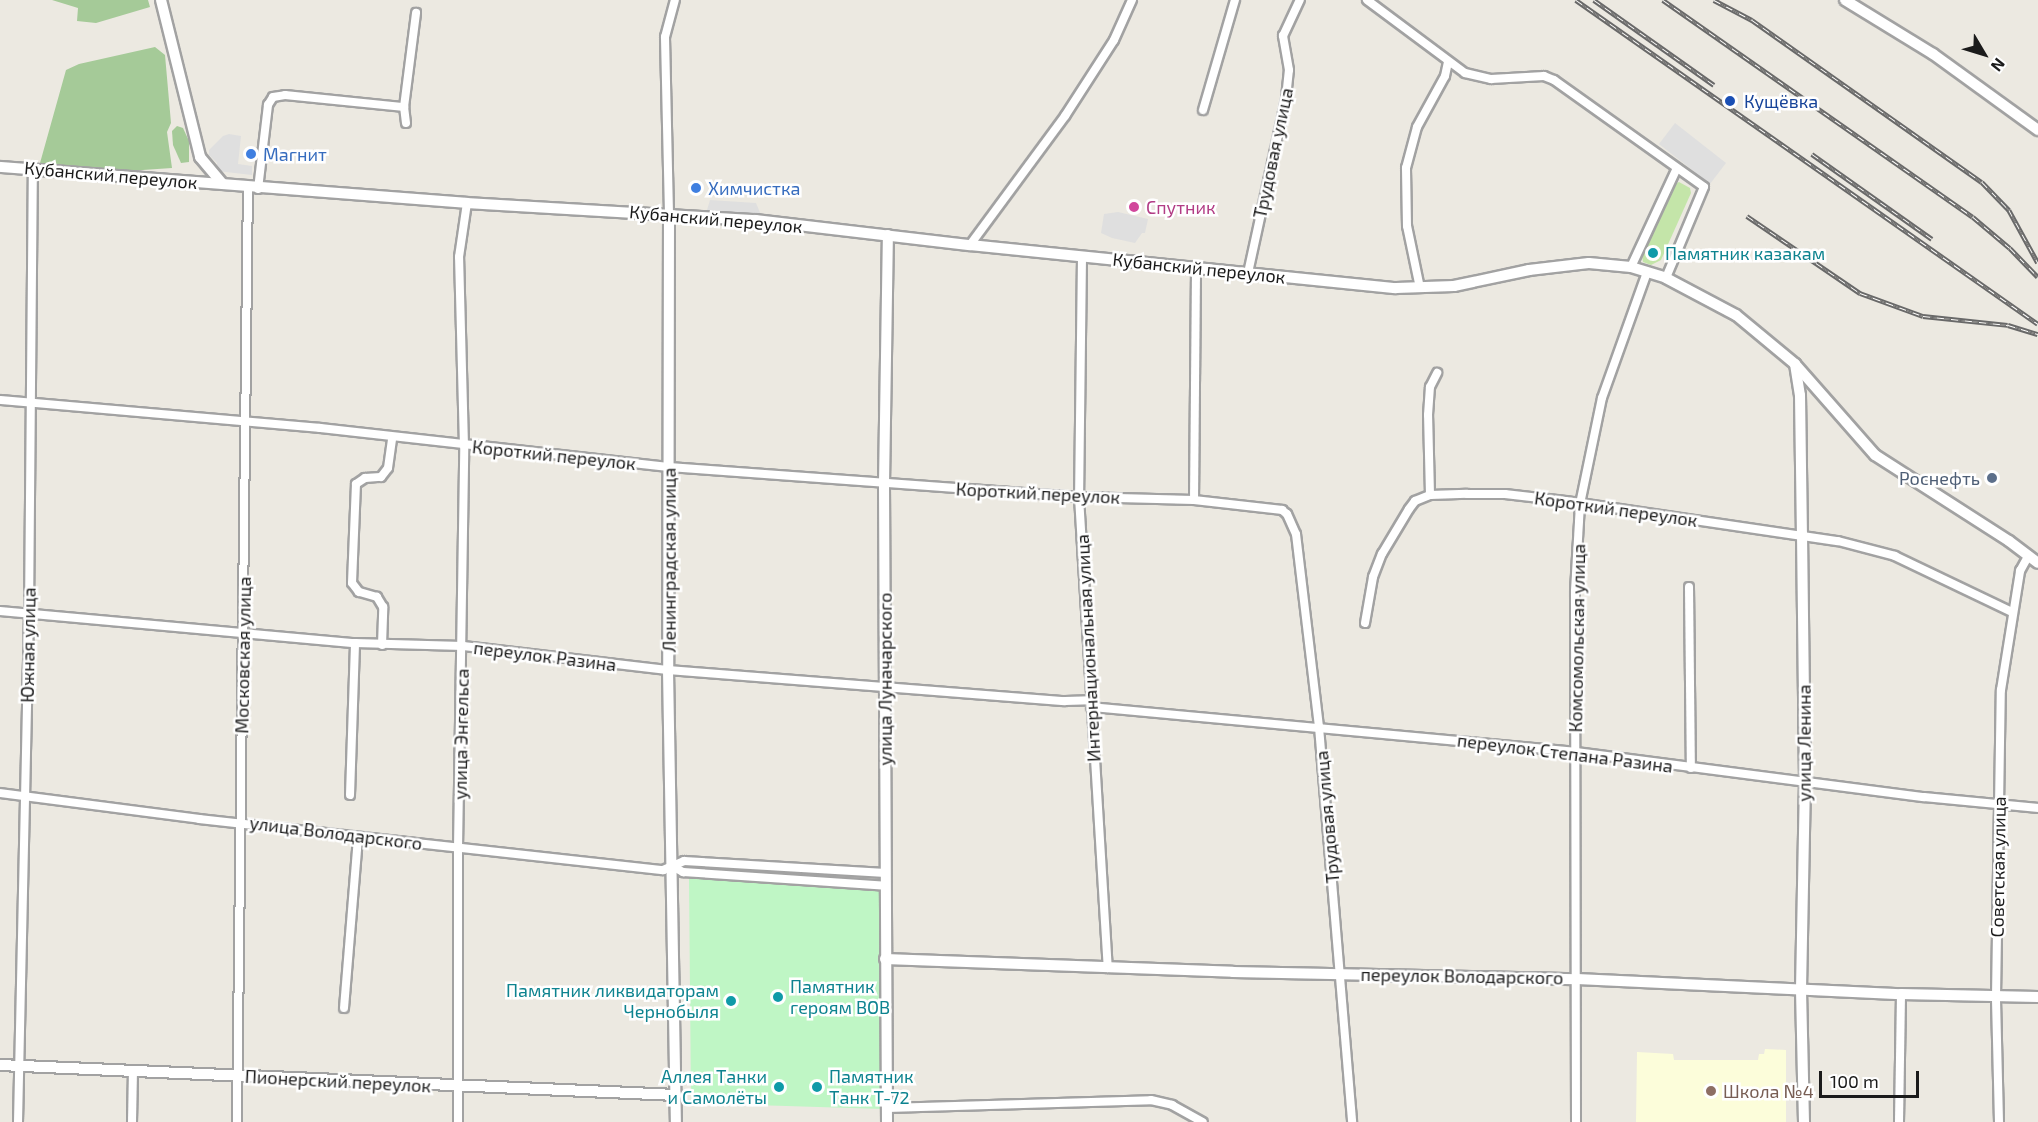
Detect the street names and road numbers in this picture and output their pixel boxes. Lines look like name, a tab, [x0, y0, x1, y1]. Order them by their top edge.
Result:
street label: Трудовая улица	[1249, 86, 1297, 220]
street label: Кубанский переулок	[24, 157, 198, 193]
street label: Кубанский переулок	[629, 201, 803, 237]
street label: Кубанский переулок	[1111, 248, 1287, 288]
street label: Короткий переулок	[471, 436, 637, 474]
street label: Ленинградская улица	[658, 468, 680, 652]
street label: Короткий переулок	[955, 478, 1121, 508]
street label: Короткий переулок	[1533, 487, 1699, 531]
street label: Интернациональная улица	[1071, 534, 1105, 762]
street label: Комсомольская улица	[1565, 543, 1589, 733]
street label: Московская улица	[231, 576, 255, 734]
street label: Южная улица	[16, 587, 40, 703]
street label: улица Луначарского	[874, 592, 896, 766]
street label: переулок Разина	[472, 637, 618, 675]
street label: улица Энгельса	[449, 668, 473, 800]
street label: улица Ленина	[1793, 684, 1815, 802]
street label: переулок Степана Разина	[1456, 729, 1674, 777]
street label: Трудовая улица	[1310, 750, 1344, 884]
street label: Советская улица	[1986, 796, 2010, 938]
street label: улица Володарского	[248, 812, 424, 854]
street label: переулок Володарского	[1360, 963, 1564, 989]
street label: Пионерский переулок	[244, 1065, 432, 1097]

